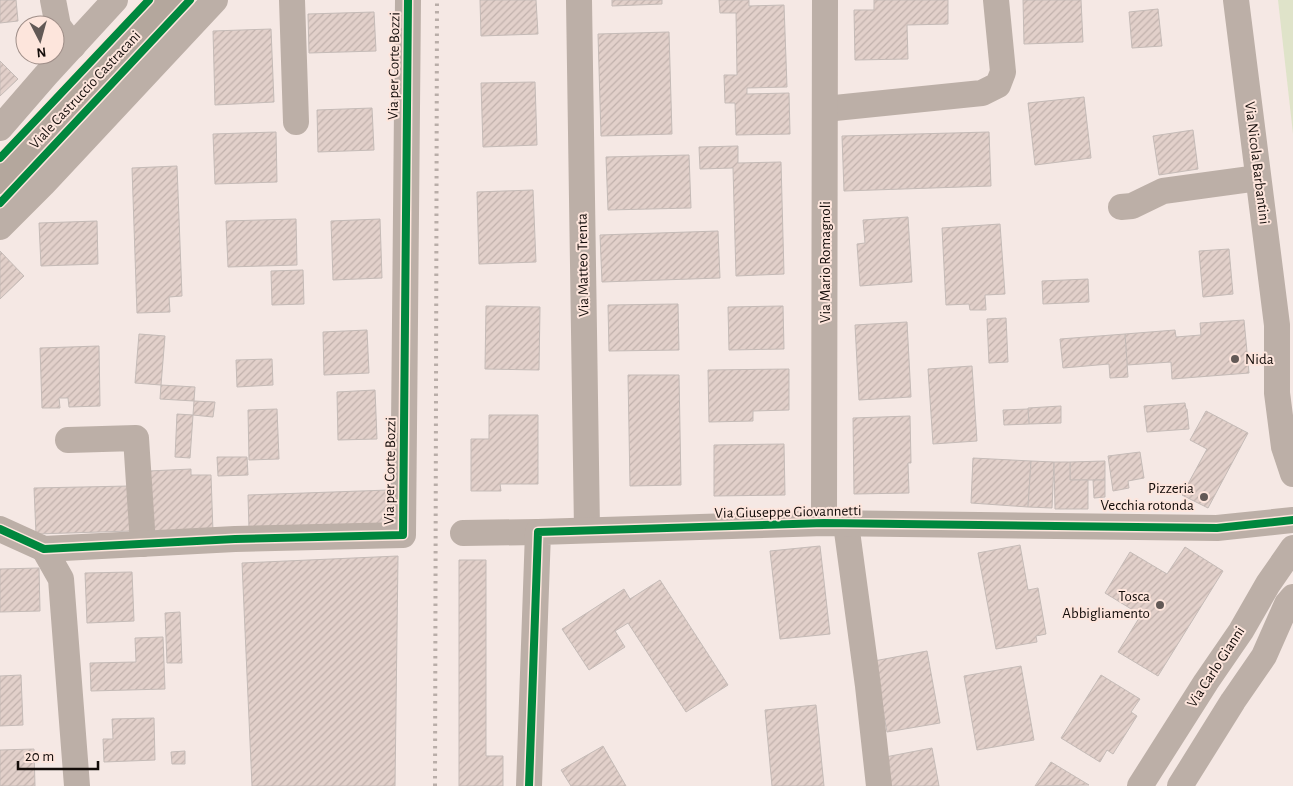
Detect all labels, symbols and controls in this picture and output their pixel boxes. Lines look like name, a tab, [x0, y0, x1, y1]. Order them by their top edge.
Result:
street label: Via per Corte Bozzi	[386, 12, 402, 120]
north arrow	[15, 15, 65, 65]
street label: Viale Castruccio Castracani	[27, 28, 143, 152]
text: N	[36, 44, 47, 59]
street label: Via Nicola Barbantini	[1242, 101, 1272, 225]
street label: Via Mario Romagnoli	[818, 201, 833, 323]
street label: Via Matteo Trenta	[575, 213, 591, 317]
place label: Nida	[1245, 352, 1274, 367]
marker: Nida	[1229, 353, 1241, 365]
street label: Via per Corte Bozzi	[382, 417, 398, 525]
place label: Pizzeria Vecchia rotonda	[1100, 481, 1194, 513]
marker: Pizzeria Vecchia rotonda	[1198, 491, 1210, 503]
street label: Via Giuseppe Giovannetti	[714, 503, 862, 521]
place label: Tosca Abbigliamento	[1062, 589, 1150, 621]
marker: Tosca Abbigliamento	[1154, 599, 1166, 611]
street label: Via Carlo Gianni	[1184, 624, 1248, 710]
scale bar	[18, 738, 98, 770]
text: 20 m	[25, 749, 54, 764]

